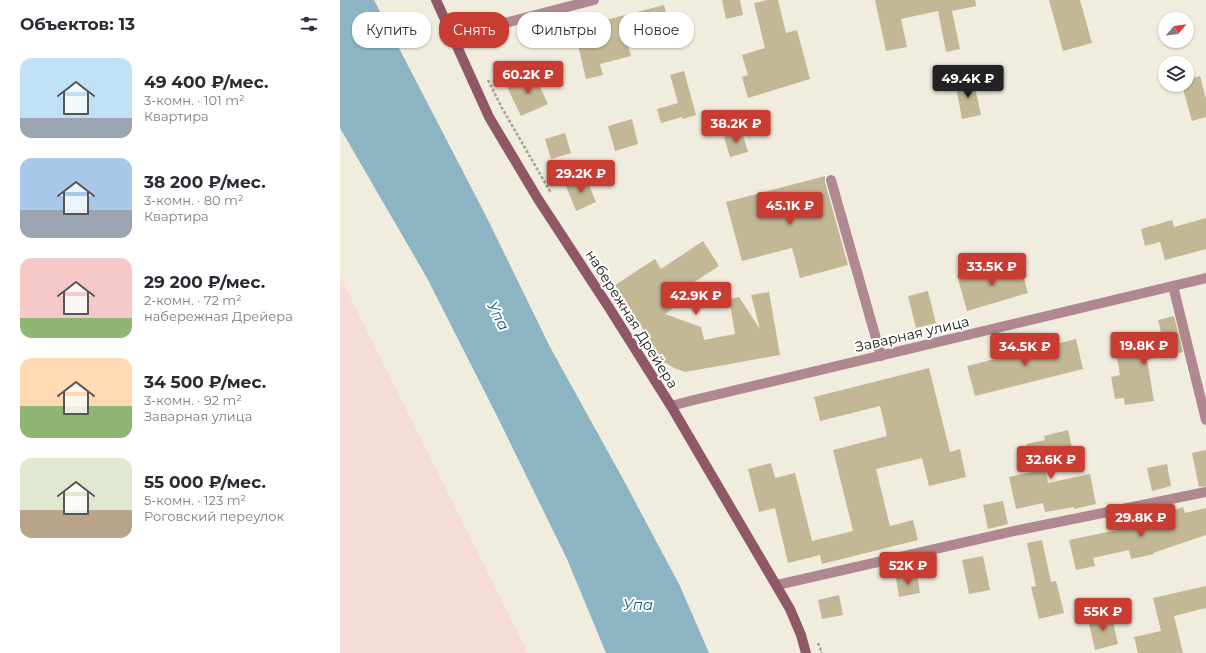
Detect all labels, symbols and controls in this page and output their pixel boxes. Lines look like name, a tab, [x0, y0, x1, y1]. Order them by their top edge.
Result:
chip: Купить	[352, 12, 431, 48]
chip: Снять	[439, 12, 509, 48]
chip: Фильтры	[517, 12, 611, 48]
chip: Новое	[619, 12, 694, 48]
north arrow	[1158, 12, 1194, 48]
map controls	[1158, 12, 1194, 92]
icon: filters	[298, 13, 320, 35]
text: Объектов: 13	[20, 14, 135, 34]
button: layers	[1158, 56, 1194, 92]
pin: 60.2K ₽	[491, 61, 565, 95]
pin: 49.4K ₽	[931, 65, 1005, 99]
text: 60.2K ₽	[502, 66, 554, 82]
text: 49.4K ₽	[942, 70, 994, 86]
text: 49 400 ₽/мес.	[144, 72, 269, 92]
icon: home	[52, 74, 100, 122]
text: 3-комн. · 101 m²	[144, 92, 245, 108]
text: Квартира	[144, 108, 209, 124]
pin: 38.2K ₽	[699, 110, 773, 144]
text: 38.2K ₽	[711, 115, 762, 131]
pin: 29.2K ₽	[544, 160, 618, 194]
text: 29.2K ₽	[556, 165, 606, 181]
text: 38 200 ₽/мес.	[144, 172, 266, 192]
icon: home	[52, 174, 100, 222]
text: 3-комн. · 80 m²	[144, 192, 243, 208]
pin: 45.1K ₽	[753, 192, 827, 226]
text: 45.1K ₽	[766, 197, 814, 213]
text: Квартира	[144, 208, 209, 224]
street label: набережная Дрейера	[582, 246, 682, 392]
pin: 33.5K ₽	[955, 253, 1029, 287]
text: 33.5K ₽	[967, 258, 1017, 274]
text: 29 200 ₽/мес.	[144, 272, 265, 292]
icon: home	[52, 274, 100, 322]
pin: 42.9K ₽	[659, 282, 733, 316]
text: 42.9K ₽	[670, 287, 722, 303]
text: 2-комн. · 72 m²	[144, 292, 242, 308]
water label: Упа	[483, 298, 514, 334]
text: набережная Дрейера	[144, 308, 293, 324]
street label: Заварная улица	[853, 312, 971, 356]
pin: 19.8K ₽	[1107, 332, 1181, 366]
pin: 34.5K ₽	[988, 333, 1062, 367]
text: 19.8K ₽	[1120, 337, 1168, 353]
text: 34.5K ₽	[999, 338, 1051, 354]
text: 34 500 ₽/мес.	[144, 372, 266, 392]
icon: home	[52, 374, 100, 422]
text: 3-комн. · 92 m²	[144, 392, 242, 408]
text: Заварная улица	[144, 408, 252, 424]
pin: 32.6K ₽	[1014, 446, 1088, 480]
text: 32.6K ₽	[1026, 451, 1076, 467]
text: 55 000 ₽/мес.	[144, 472, 266, 492]
icon: home	[52, 474, 100, 522]
text: 5-комн. · 123 m²	[144, 492, 246, 508]
pin: 29.8K ₽	[1104, 504, 1178, 538]
text: Роговский переулок	[144, 508, 284, 524]
text: 29.8K ₽	[1115, 509, 1167, 525]
pin: 52K ₽	[880, 552, 936, 586]
text: 52K ₽	[889, 557, 927, 573]
water label: Упа	[623, 595, 653, 614]
pin: 55K ₽	[1075, 598, 1131, 632]
text: 55K ₽	[1084, 603, 1122, 619]

